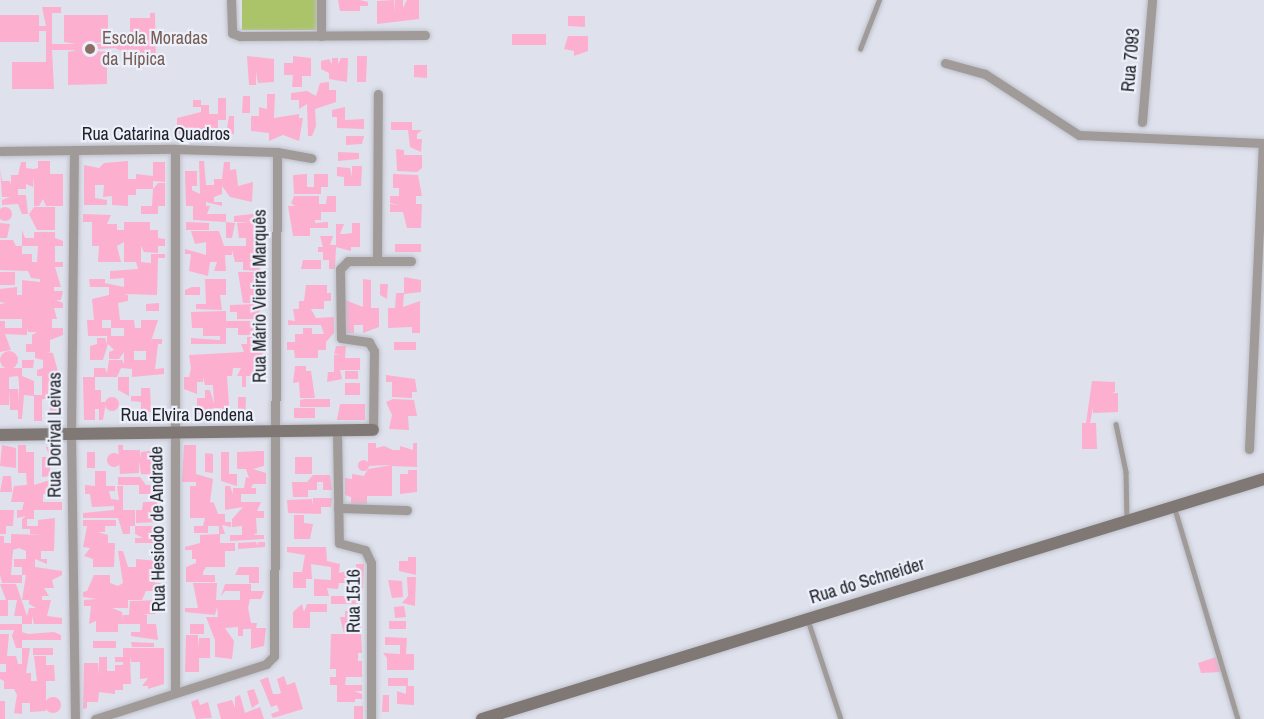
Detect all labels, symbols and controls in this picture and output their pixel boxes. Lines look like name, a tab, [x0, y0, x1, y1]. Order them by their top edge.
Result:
street label: Rua 7093	[1117, 27, 1145, 93]
place label: Escola Moradas da Hípica	[102, 28, 208, 70]
marker: Escola Moradas da Hípica	[83, 42, 97, 56]
street label: Rua Catarina Quadros	[82, 123, 230, 145]
street label: Rua Mário Vieira Marquês	[249, 209, 271, 383]
street label: Rua Dorival Leivas	[44, 372, 66, 498]
street label: Rua Elvira Dendena	[121, 404, 253, 426]
street label: Rua Hesiodo de Andrade	[146, 446, 170, 612]
street label: Rua do Schneider	[807, 553, 927, 609]
street label: Rua 1516	[343, 569, 365, 633]

